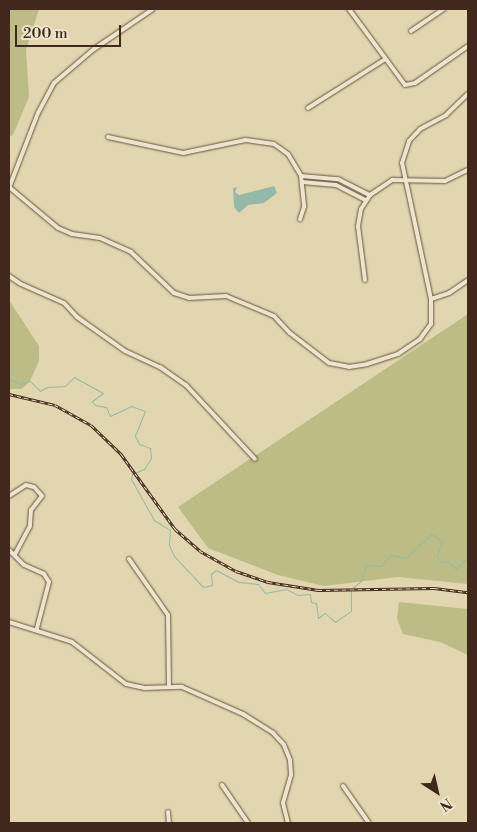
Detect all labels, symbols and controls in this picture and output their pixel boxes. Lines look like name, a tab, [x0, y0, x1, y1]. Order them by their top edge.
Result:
scale bar	[18, 15, 124, 47]
text: 200 m	[23, 24, 68, 43]
north arrow	[412, 767, 462, 817]
text: N	[436, 794, 455, 815]

